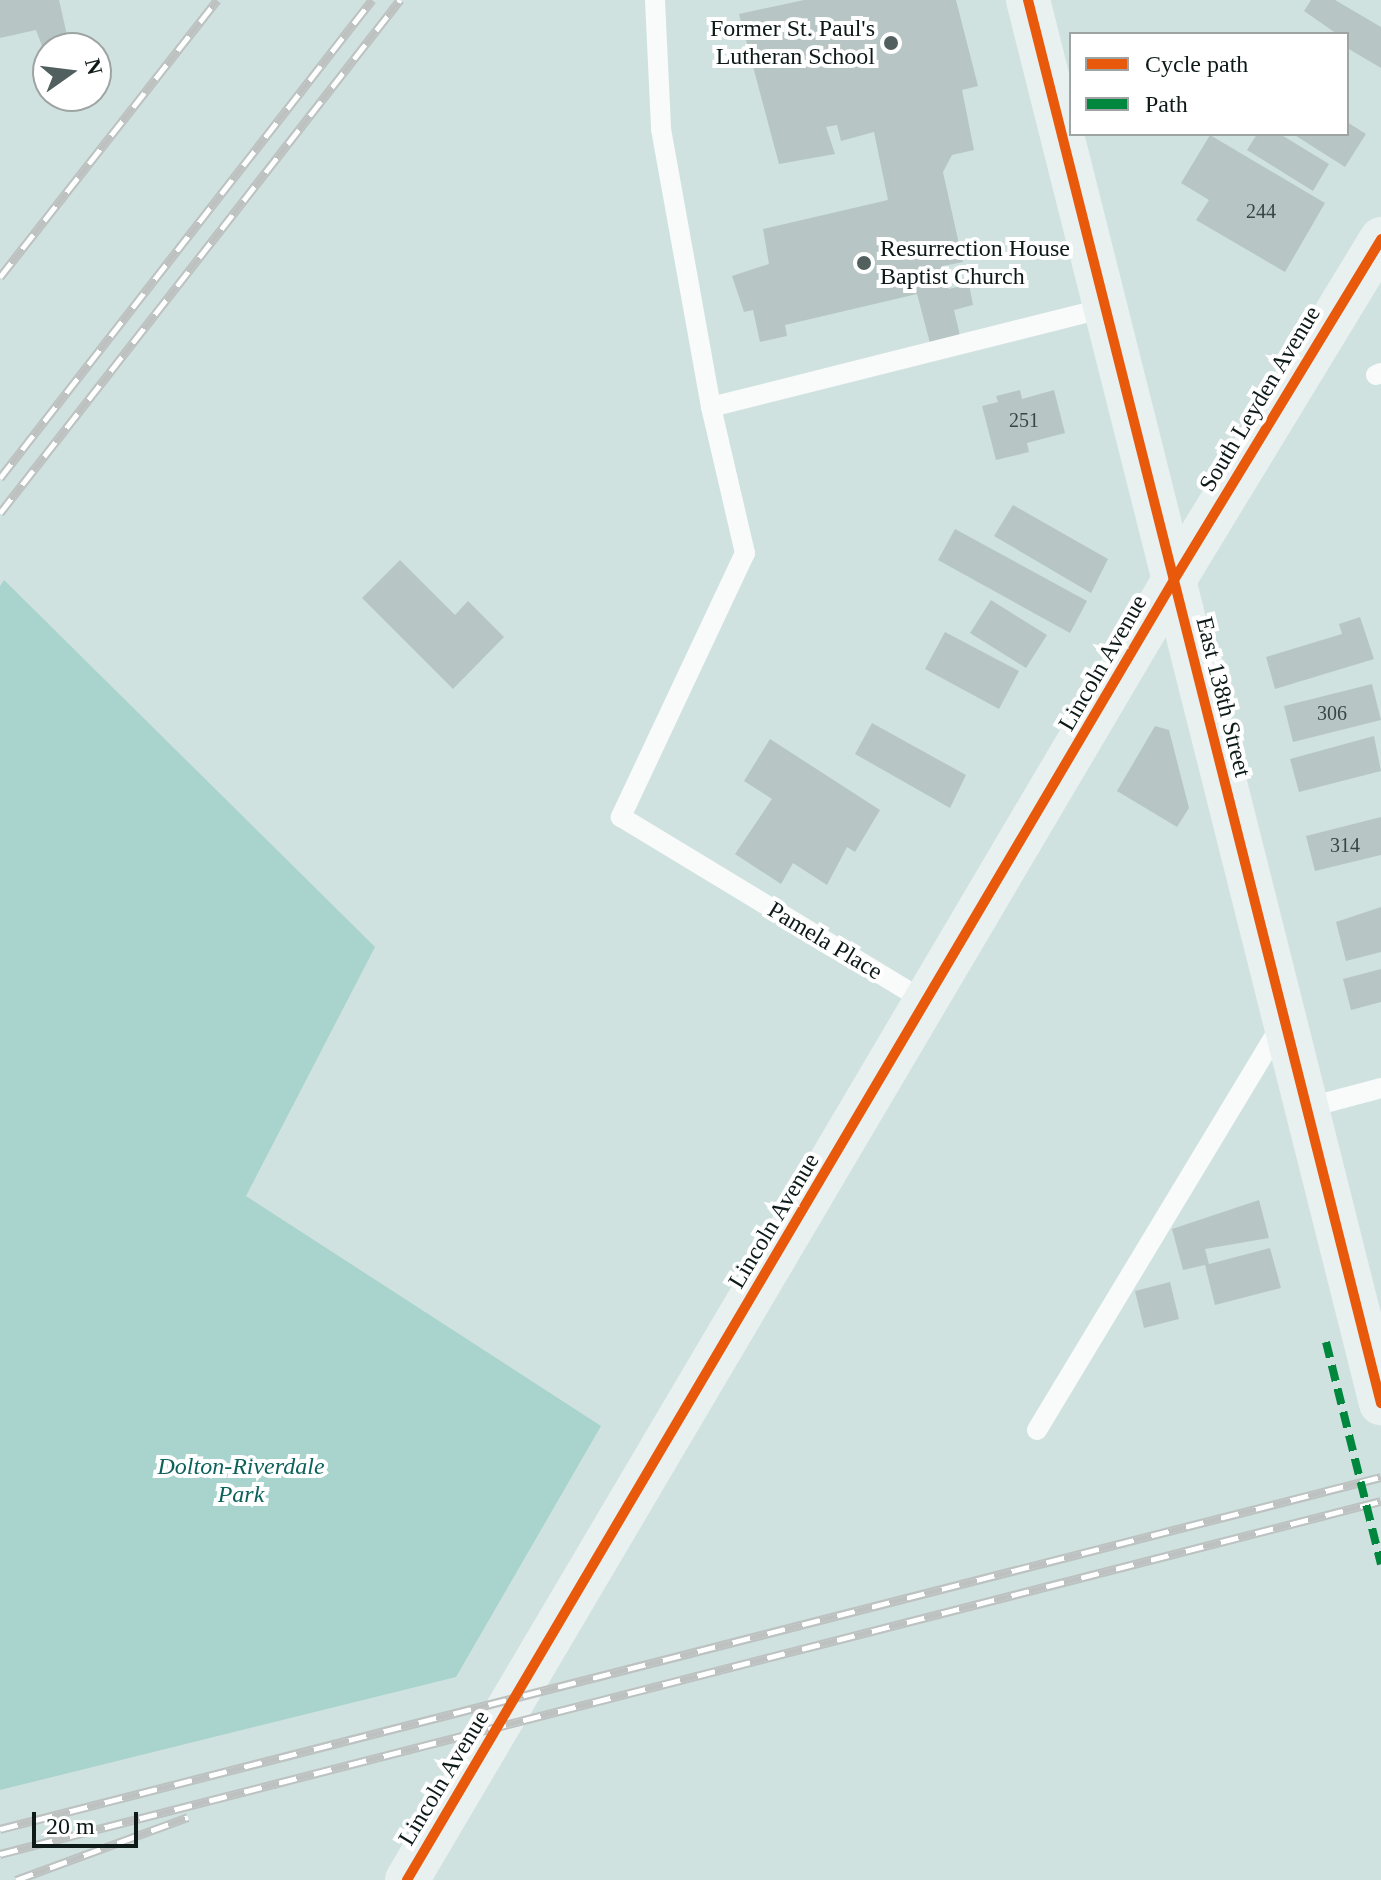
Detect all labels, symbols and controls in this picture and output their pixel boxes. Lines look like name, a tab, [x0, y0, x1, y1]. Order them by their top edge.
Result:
place label: Former St. Paul's Lutheran School	[710, 15, 875, 71]
north arrow	[32, 32, 112, 112]
legend	[1069, 32, 1349, 136]
marker: Former St. Paul's Lutheran School	[882, 34, 900, 52]
text: Cycle path	[1145, 51, 1248, 77]
text: N	[80, 56, 108, 77]
text: Path	[1145, 91, 1188, 117]
house number: 244	[1246, 199, 1276, 223]
place label: Resurrection House Baptist Church	[880, 235, 1070, 291]
marker: Resurrection House Baptist Church	[855, 254, 873, 272]
street label: South Leyden Avenue	[1193, 300, 1327, 498]
house number: 251	[1009, 408, 1039, 432]
street label: Lincoln Avenue	[1052, 589, 1154, 737]
street label: East 138th Street	[1189, 614, 1257, 780]
house number: 306	[1317, 701, 1347, 725]
house number: 314	[1330, 833, 1360, 857]
street label: Pamela Place	[762, 896, 888, 986]
street label: Lincoln Avenue	[722, 1148, 826, 1294]
park label: Dolton-Riverdale Park	[157, 1453, 325, 1509]
street label: Lincoln Avenue	[392, 1705, 496, 1851]
scale bar	[36, 1796, 142, 1846]
text: 20 m	[46, 1813, 95, 1839]

